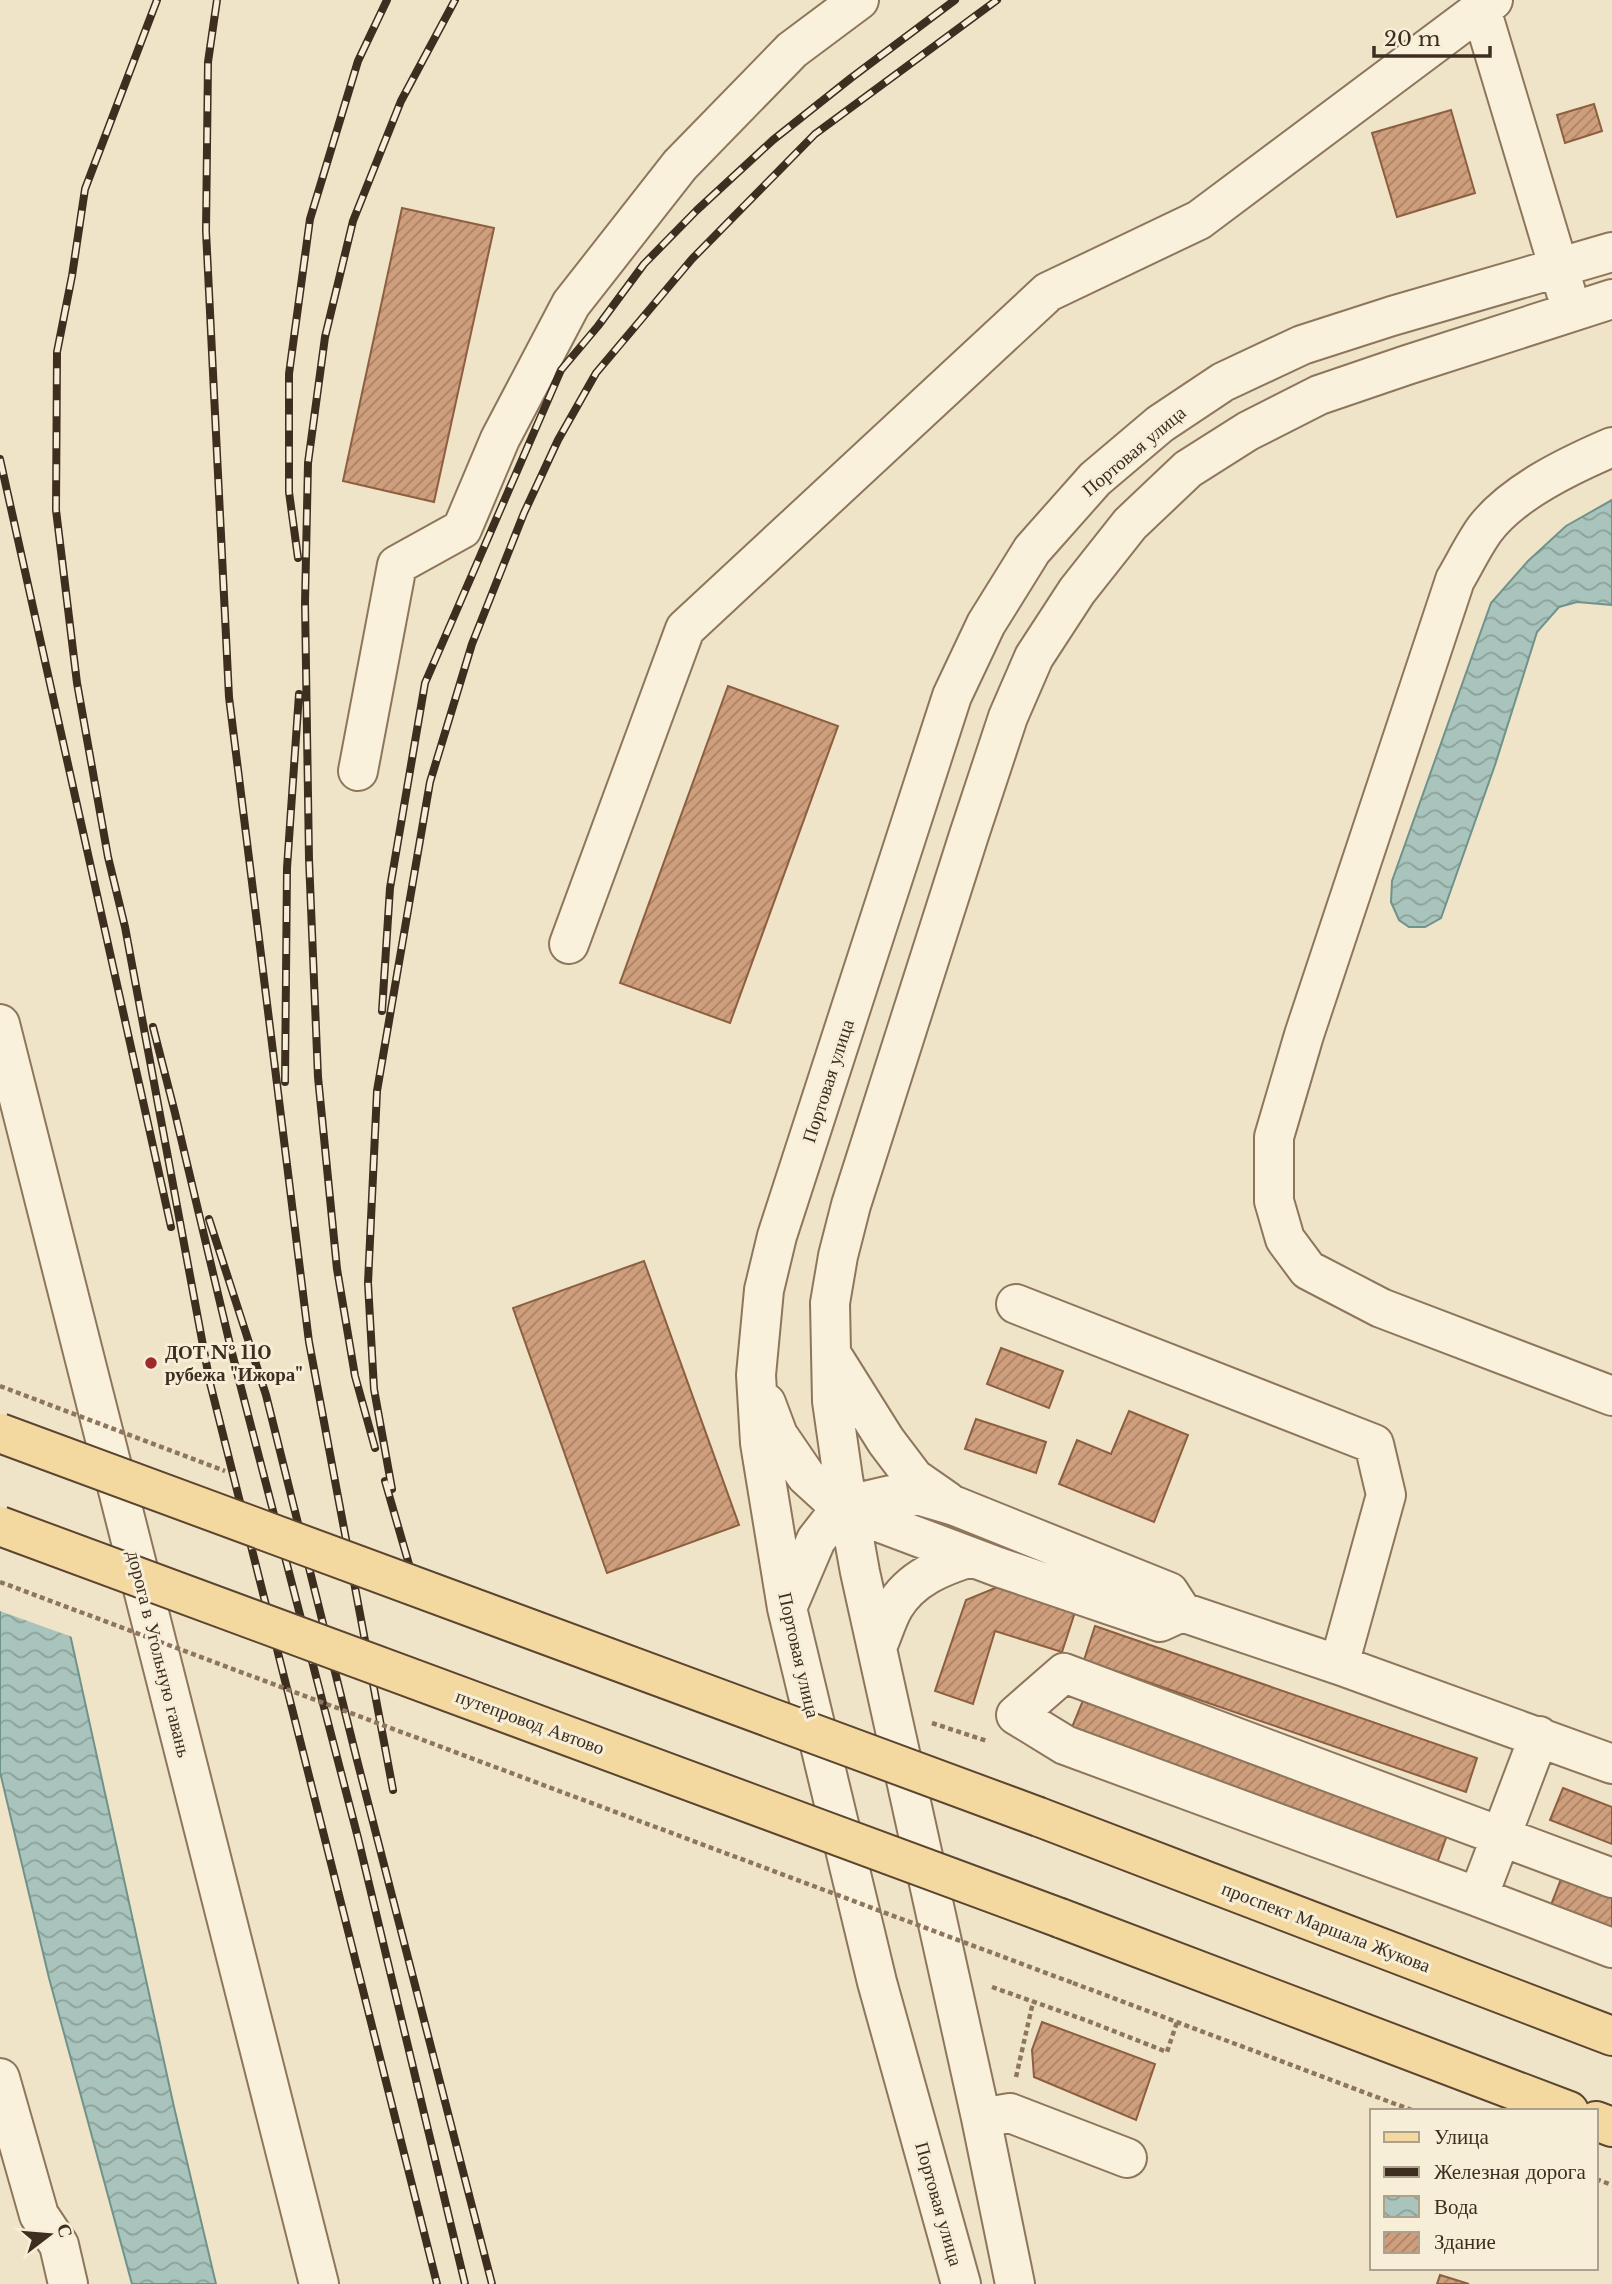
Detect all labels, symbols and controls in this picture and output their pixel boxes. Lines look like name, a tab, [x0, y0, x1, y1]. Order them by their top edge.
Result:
scale bar	[1374, 14, 1490, 58]
text: 20 m	[1384, 26, 1441, 52]
street label: Портовая улица	[1077, 401, 1191, 501]
street label: Портовая улица	[797, 1016, 859, 1146]
place label: ДОТ № 110 рубежа "Ижора"	[165, 1341, 303, 1386]
marker: ДОТ № 110 рубежа "Ижора"	[143, 1355, 159, 1371]
street label: дорога в Угольную гавань	[122, 1548, 196, 1760]
street label: Портовая улица	[773, 1590, 825, 1721]
street label: путепровод Автово	[452, 1684, 608, 1760]
street label: проспект Маршала Жукова	[1219, 1877, 1434, 1978]
legend	[1370, 2109, 1598, 2270]
text: Улица	[1434, 2124, 1489, 2150]
street label: Портовая улица	[910, 2139, 968, 2269]
text: Железная дорога	[1434, 2159, 1586, 2185]
text: Вода	[1434, 2194, 1479, 2220]
north arrow	[14, 2200, 84, 2270]
text: С	[52, 2221, 78, 2240]
text: Здание	[1434, 2229, 1496, 2255]

